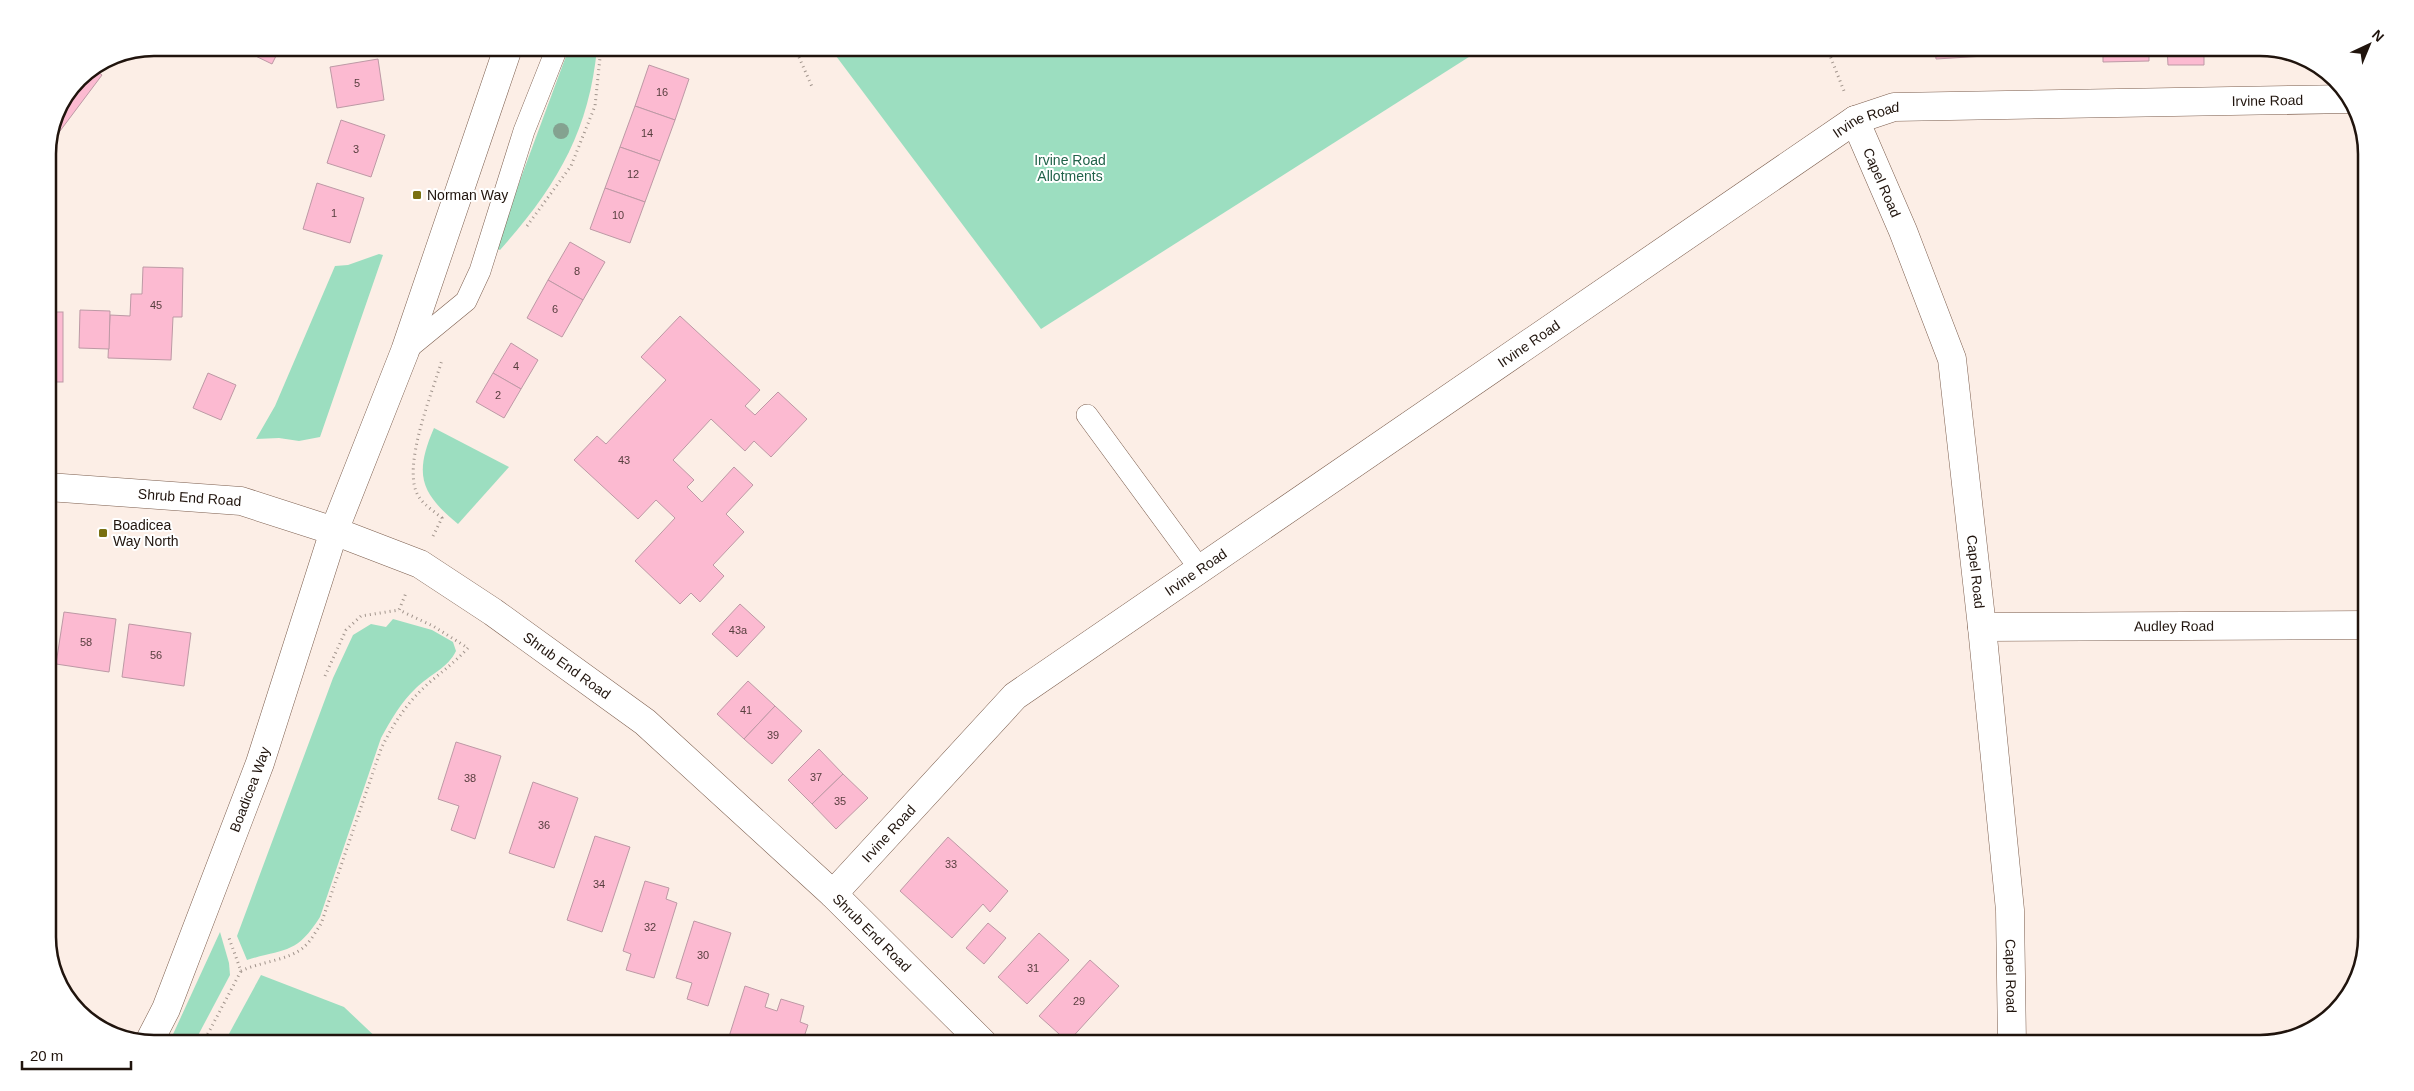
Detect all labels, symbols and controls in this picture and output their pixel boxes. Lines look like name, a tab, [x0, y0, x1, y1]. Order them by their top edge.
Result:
north arrow	[2344, 20, 2394, 70]
text: N	[2369, 26, 2387, 45]
house number: 5	[354, 77, 360, 89]
house number: 16	[656, 86, 668, 98]
street label: Irvine Road	[2231, 92, 2303, 109]
street label: Irvine Road	[1830, 99, 1899, 141]
house number: 14	[641, 127, 653, 139]
house number: 3	[353, 143, 359, 155]
street label: Capel Road	[1860, 145, 1904, 220]
park label: Irvine Road Allotments	[1034, 152, 1106, 184]
house number: 12	[627, 168, 639, 180]
place label: Norman Way	[427, 187, 508, 203]
marker: Norman Way	[411, 189, 423, 201]
house number: 1	[331, 207, 337, 219]
house number: 10	[612, 209, 624, 221]
house number: 8	[574, 265, 580, 277]
house number: 45	[150, 299, 162, 311]
house number: 6	[552, 303, 558, 315]
street label: Irvine Road	[1495, 317, 1563, 371]
house number: 4	[513, 360, 519, 372]
house number: 2	[495, 389, 501, 401]
house number: 43	[618, 454, 630, 466]
street label: Shrub End Road	[137, 486, 242, 509]
place label: Boadicea Way North	[113, 517, 179, 549]
marker: Boadicea Way North	[97, 527, 109, 539]
street label: Capel Road	[1964, 534, 1988, 609]
street label: Irvine Road	[1162, 545, 1230, 599]
street label: Audley Road	[2134, 618, 2214, 634]
house number: 43a	[729, 624, 748, 636]
street label: Shrub End Road	[520, 629, 614, 702]
house number: 58	[80, 636, 92, 648]
house number: 56	[150, 649, 162, 661]
house number: 41	[740, 704, 752, 716]
house number: 39	[767, 729, 779, 741]
street label: Boadicea Way	[226, 745, 273, 834]
house number: 37	[810, 771, 822, 783]
house number: 38	[464, 772, 476, 784]
house number: 35	[834, 795, 846, 807]
street label: Irvine Road	[858, 802, 919, 865]
house number: 36	[538, 819, 550, 831]
house number: 33	[945, 858, 957, 870]
house number: 34	[593, 878, 605, 890]
street label: Shrub End Road	[830, 890, 914, 975]
house number: 32	[644, 921, 656, 933]
street label: Capel Road	[2002, 939, 2020, 1013]
house number: 30	[697, 949, 709, 961]
house number: 31	[1027, 962, 1039, 974]
house number: 29	[1073, 995, 1085, 1007]
scale bar	[22, 1038, 131, 1070]
text: 20 m	[30, 1047, 63, 1064]

